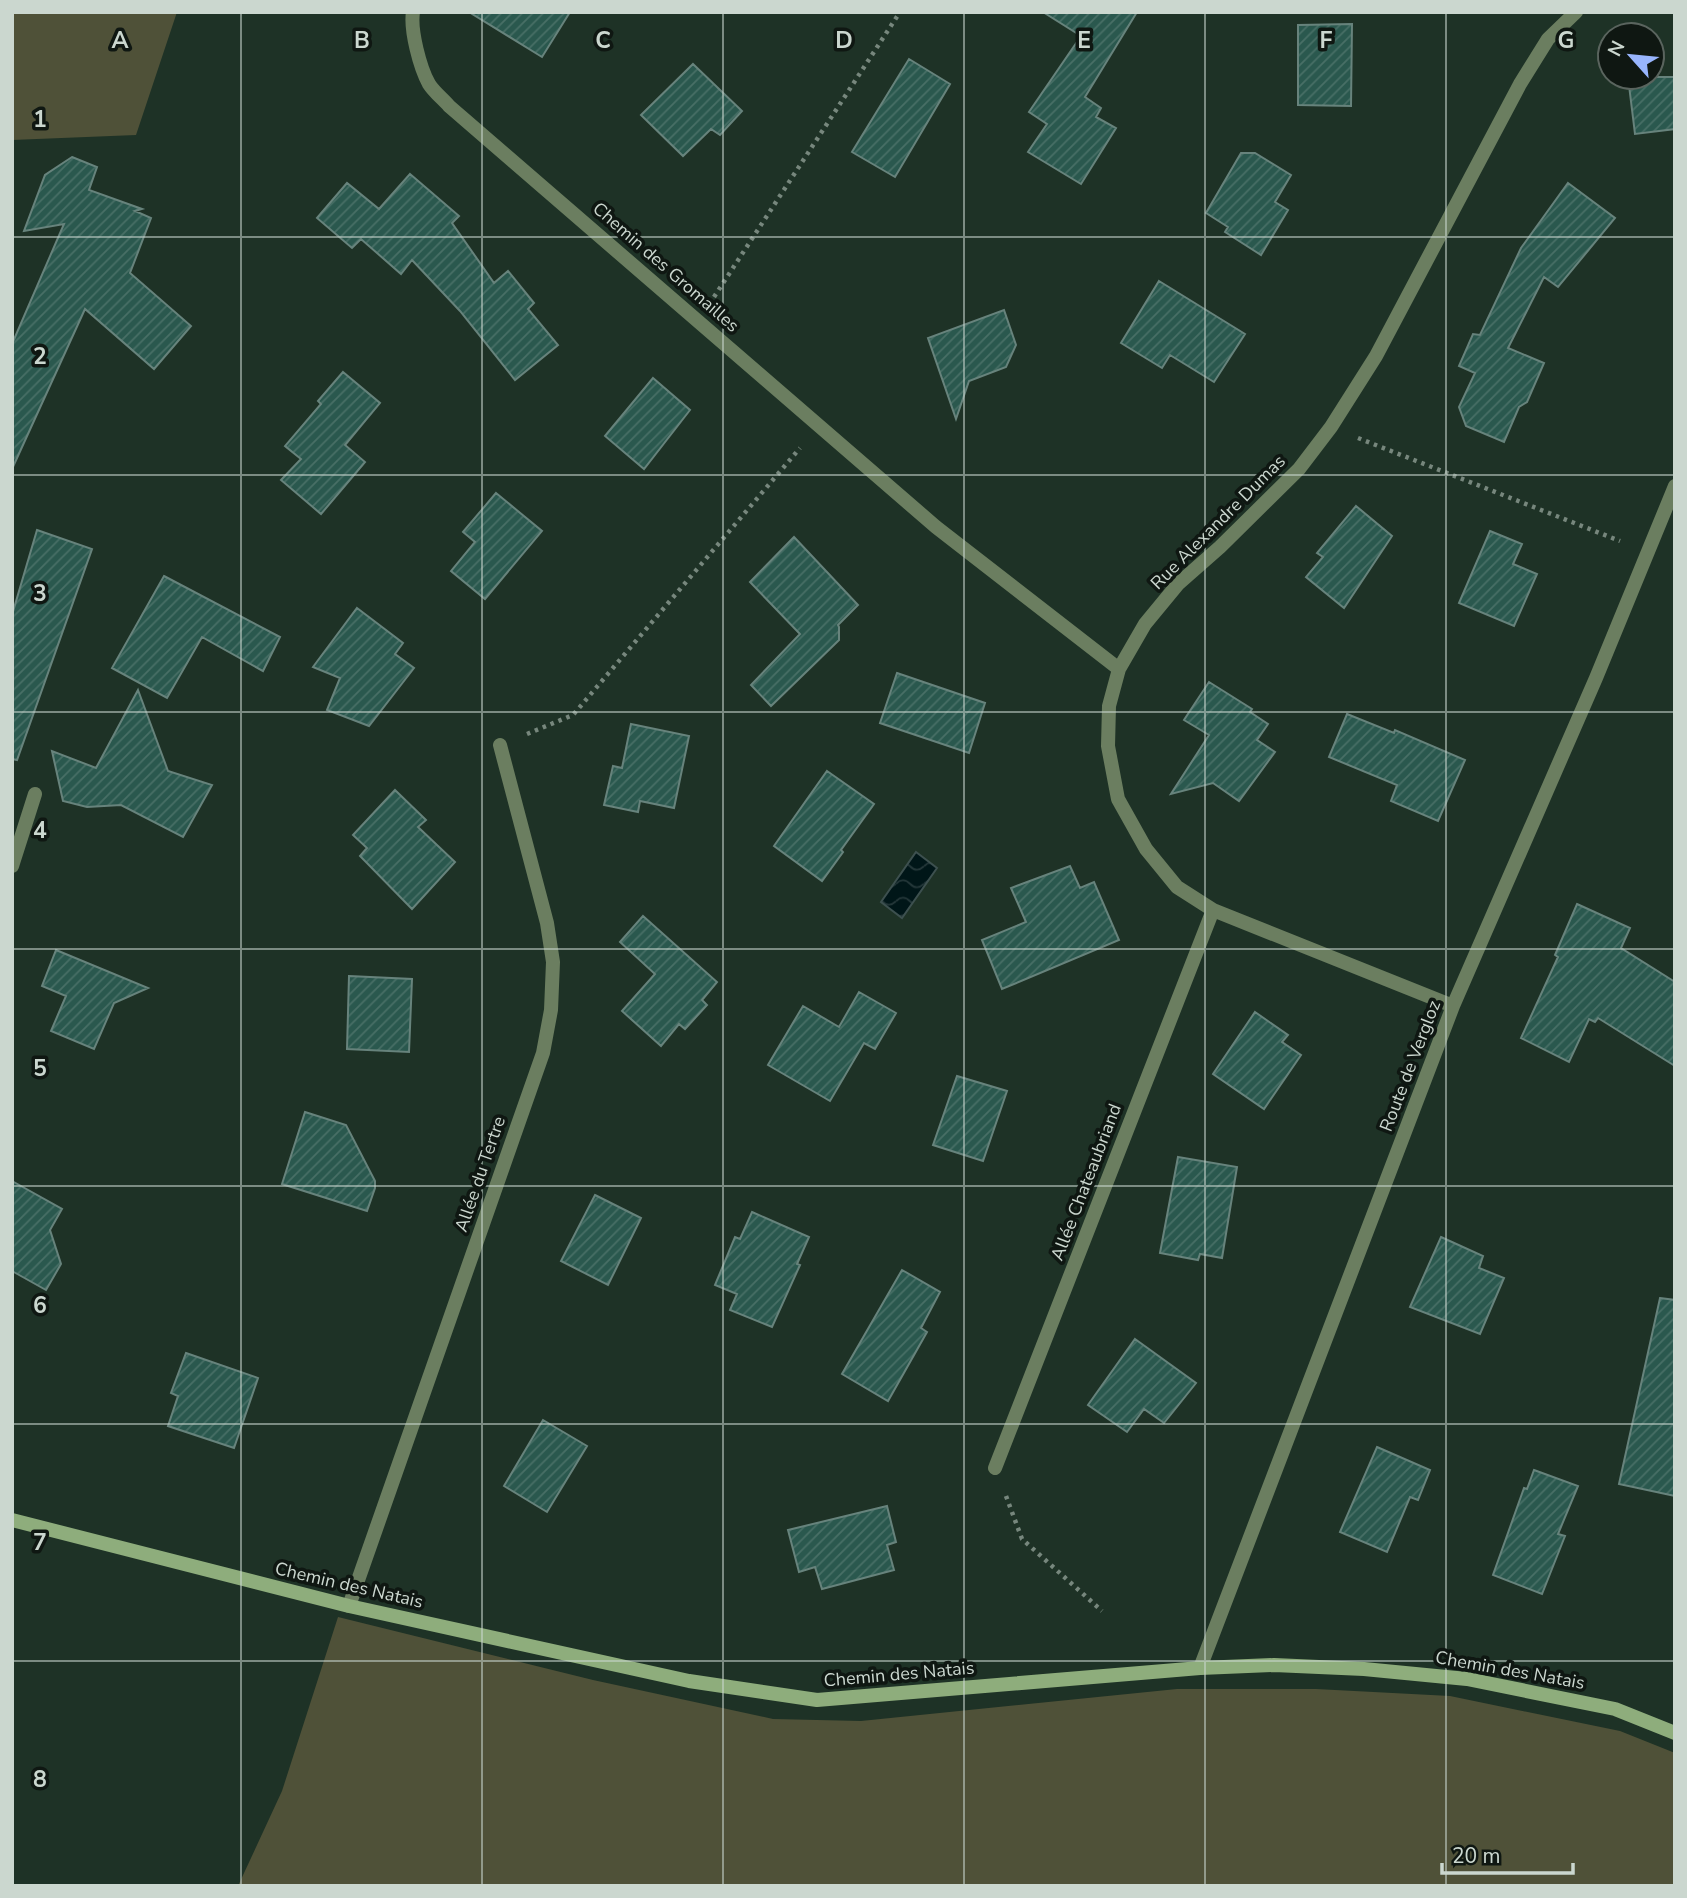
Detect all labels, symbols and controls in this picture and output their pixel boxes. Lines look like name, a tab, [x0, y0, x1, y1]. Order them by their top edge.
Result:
north arrow	[1596, 21, 1666, 91]
text: A	[111, 25, 129, 56]
text: B	[354, 25, 370, 56]
text: C	[595, 25, 611, 56]
text: D	[835, 25, 853, 56]
text: E	[1077, 25, 1091, 56]
text: F	[1320, 25, 1333, 56]
text: G	[1558, 25, 1574, 56]
text: N	[1602, 36, 1632, 61]
text: 1	[33, 104, 47, 135]
street label: Chemin des Gromailles	[588, 197, 744, 337]
text: 2	[33, 341, 47, 372]
street label: Rue Alexandre Dumas	[1145, 449, 1291, 595]
text: 3	[33, 578, 47, 609]
text: 4	[33, 815, 47, 846]
street label: Route de Vergloz	[1374, 997, 1446, 1135]
text: 5	[33, 1053, 47, 1084]
street label: Allée Chateaubriand	[1045, 1100, 1127, 1264]
street label: Allée du Tertre	[449, 1113, 511, 1235]
text: 6	[33, 1290, 47, 1321]
text: 7	[33, 1527, 47, 1558]
street label: Chemin des Natais	[273, 1556, 425, 1614]
street label: Chemin des Natais	[1433, 1645, 1587, 1695]
street label: Chemin des Natais	[823, 1655, 975, 1693]
text: 8	[33, 1764, 47, 1795]
scale bar	[1442, 1832, 1573, 1876]
text: 20 m	[1452, 1842, 1501, 1870]

